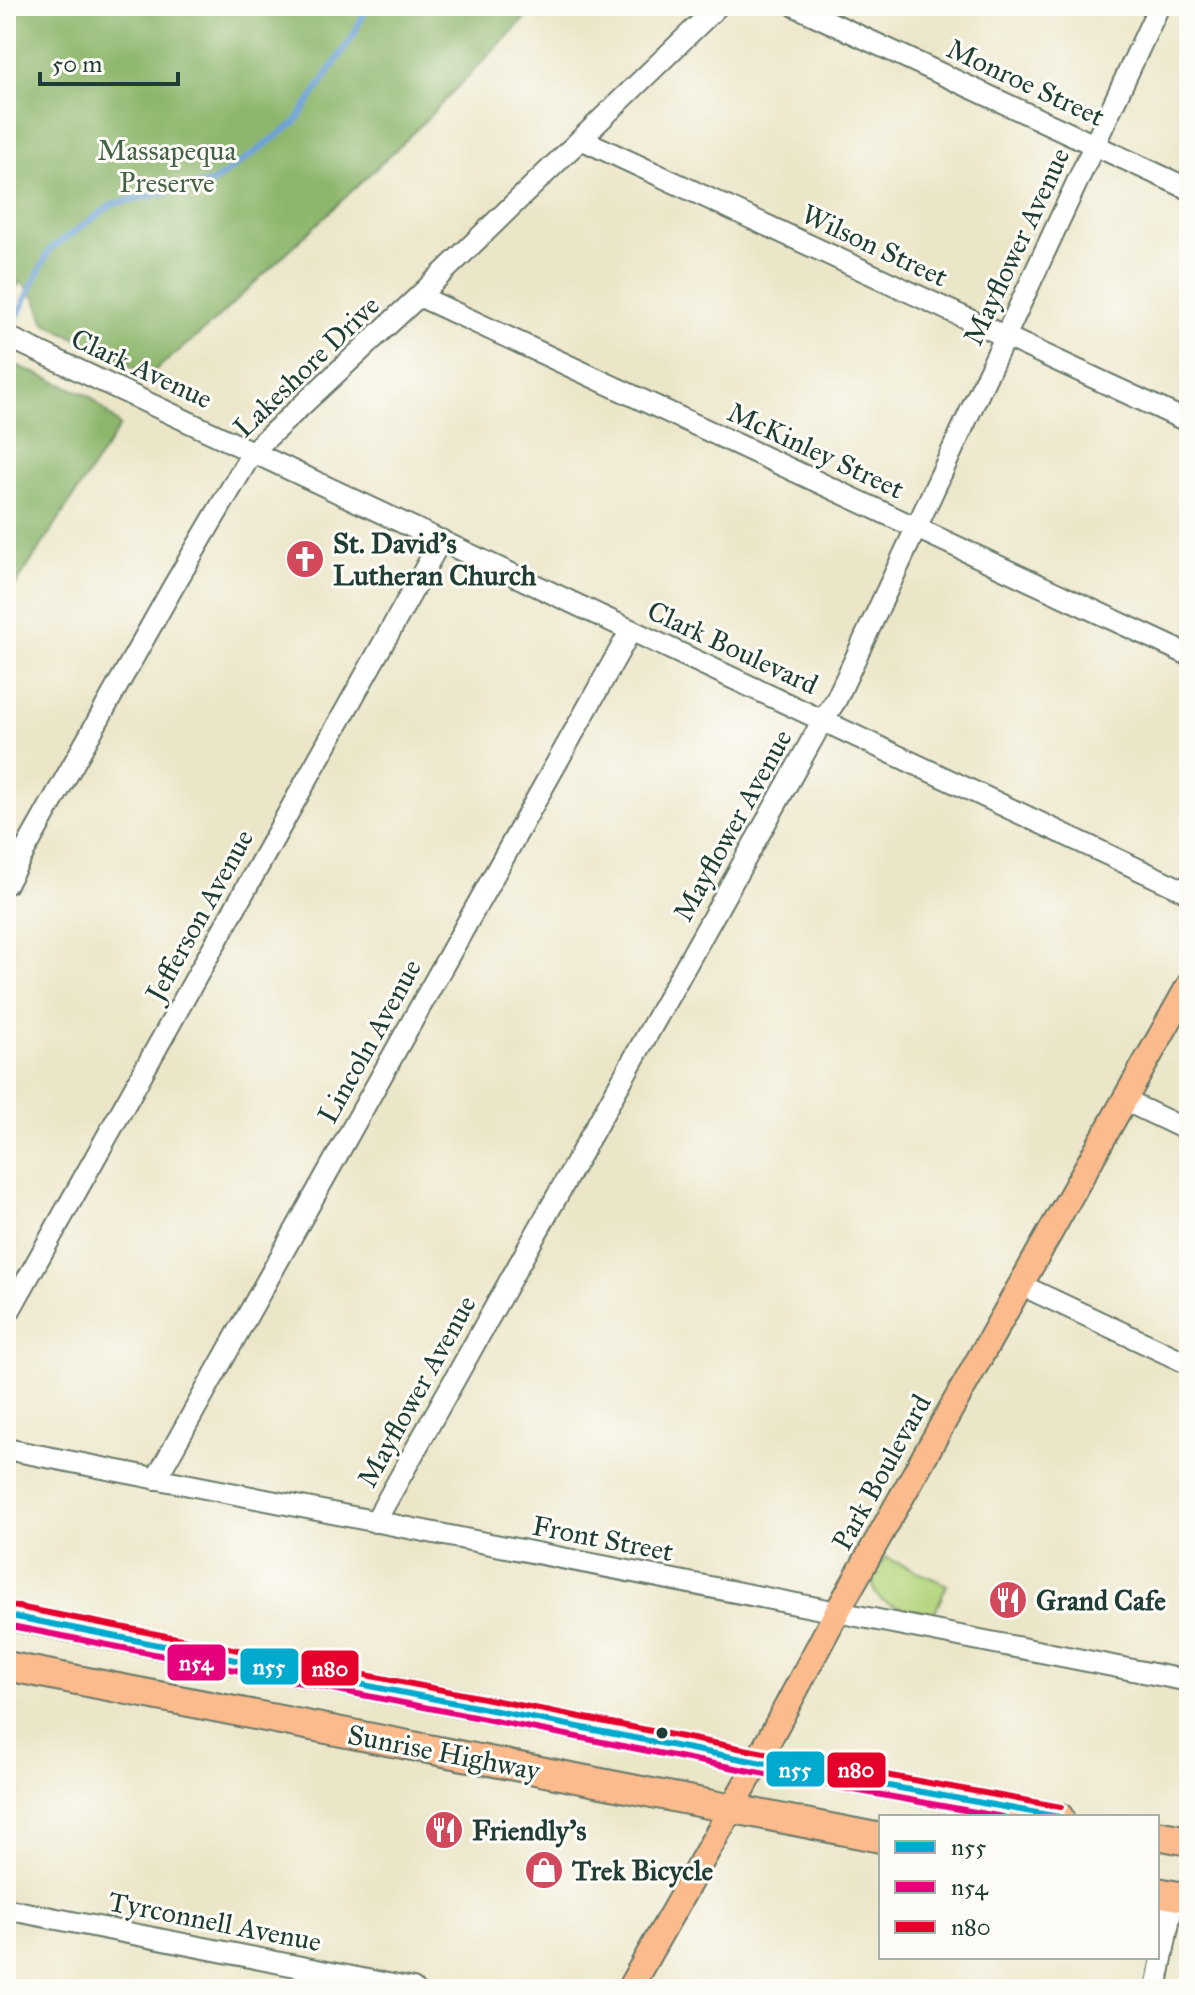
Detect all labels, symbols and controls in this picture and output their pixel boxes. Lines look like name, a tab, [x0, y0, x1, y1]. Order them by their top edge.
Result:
street label: Monroe Street	[941, 31, 1110, 134]
scale bar	[40, 36, 178, 86]
text: 50 m	[52, 49, 102, 79]
park label: Massapequa Preserve	[98, 133, 237, 200]
street label: Mayflower Avenue	[955, 142, 1078, 351]
street label: Wilson Street	[796, 196, 953, 295]
street label: Lakeshore Drive	[226, 288, 387, 445]
street label: Clark Avenue	[66, 321, 218, 416]
street label: McKinley Street	[722, 394, 910, 507]
place label: St. David's Lutheran Church	[333, 526, 537, 593]
church icon: St. David's Lutheran Church	[284, 538, 326, 580]
street label: Clark Boulevard	[642, 593, 824, 702]
street label: Mayflower Avenue	[665, 723, 800, 927]
street label: Jefferson Avenue	[136, 823, 261, 1010]
street label: Lincoln Avenue	[310, 953, 429, 1129]
street label: Mayflower Avenue	[349, 1289, 484, 1493]
street label: Park Boulevard	[824, 1388, 939, 1556]
street label: Front Street	[529, 1508, 676, 1569]
restaurant icon: Grand Cafe	[987, 1579, 1029, 1621]
place label: Grand Cafe	[1036, 1583, 1166, 1618]
line badge: n54	[166, 1643, 227, 1682]
line badge: n55	[239, 1647, 300, 1686]
text: n54	[179, 1649, 215, 1676]
line badge: n80	[300, 1649, 360, 1687]
text: n55	[253, 1653, 286, 1680]
text: n80	[312, 1655, 348, 1682]
street label: Sunrise Highway	[345, 1717, 544, 1788]
unlabelled marker	[654, 1725, 670, 1741]
line badge: n55	[765, 1750, 826, 1788]
line badge: n80	[826, 1751, 887, 1789]
text: n55	[779, 1756, 812, 1783]
text: n80	[838, 1756, 874, 1783]
restaurant icon: Friendly's	[423, 1809, 465, 1851]
place label: Friendly's	[472, 1813, 586, 1848]
legend	[879, 1815, 1159, 1959]
text: n55	[951, 1832, 986, 1862]
shop icon: Trek Bicycle	[523, 1849, 565, 1891]
place label: Trek Bicycle	[572, 1853, 713, 1888]
text: n54	[951, 1872, 989, 1902]
street label: Tyrconnell Avenue	[106, 1884, 324, 1959]
text: n80	[951, 1912, 991, 1942]

